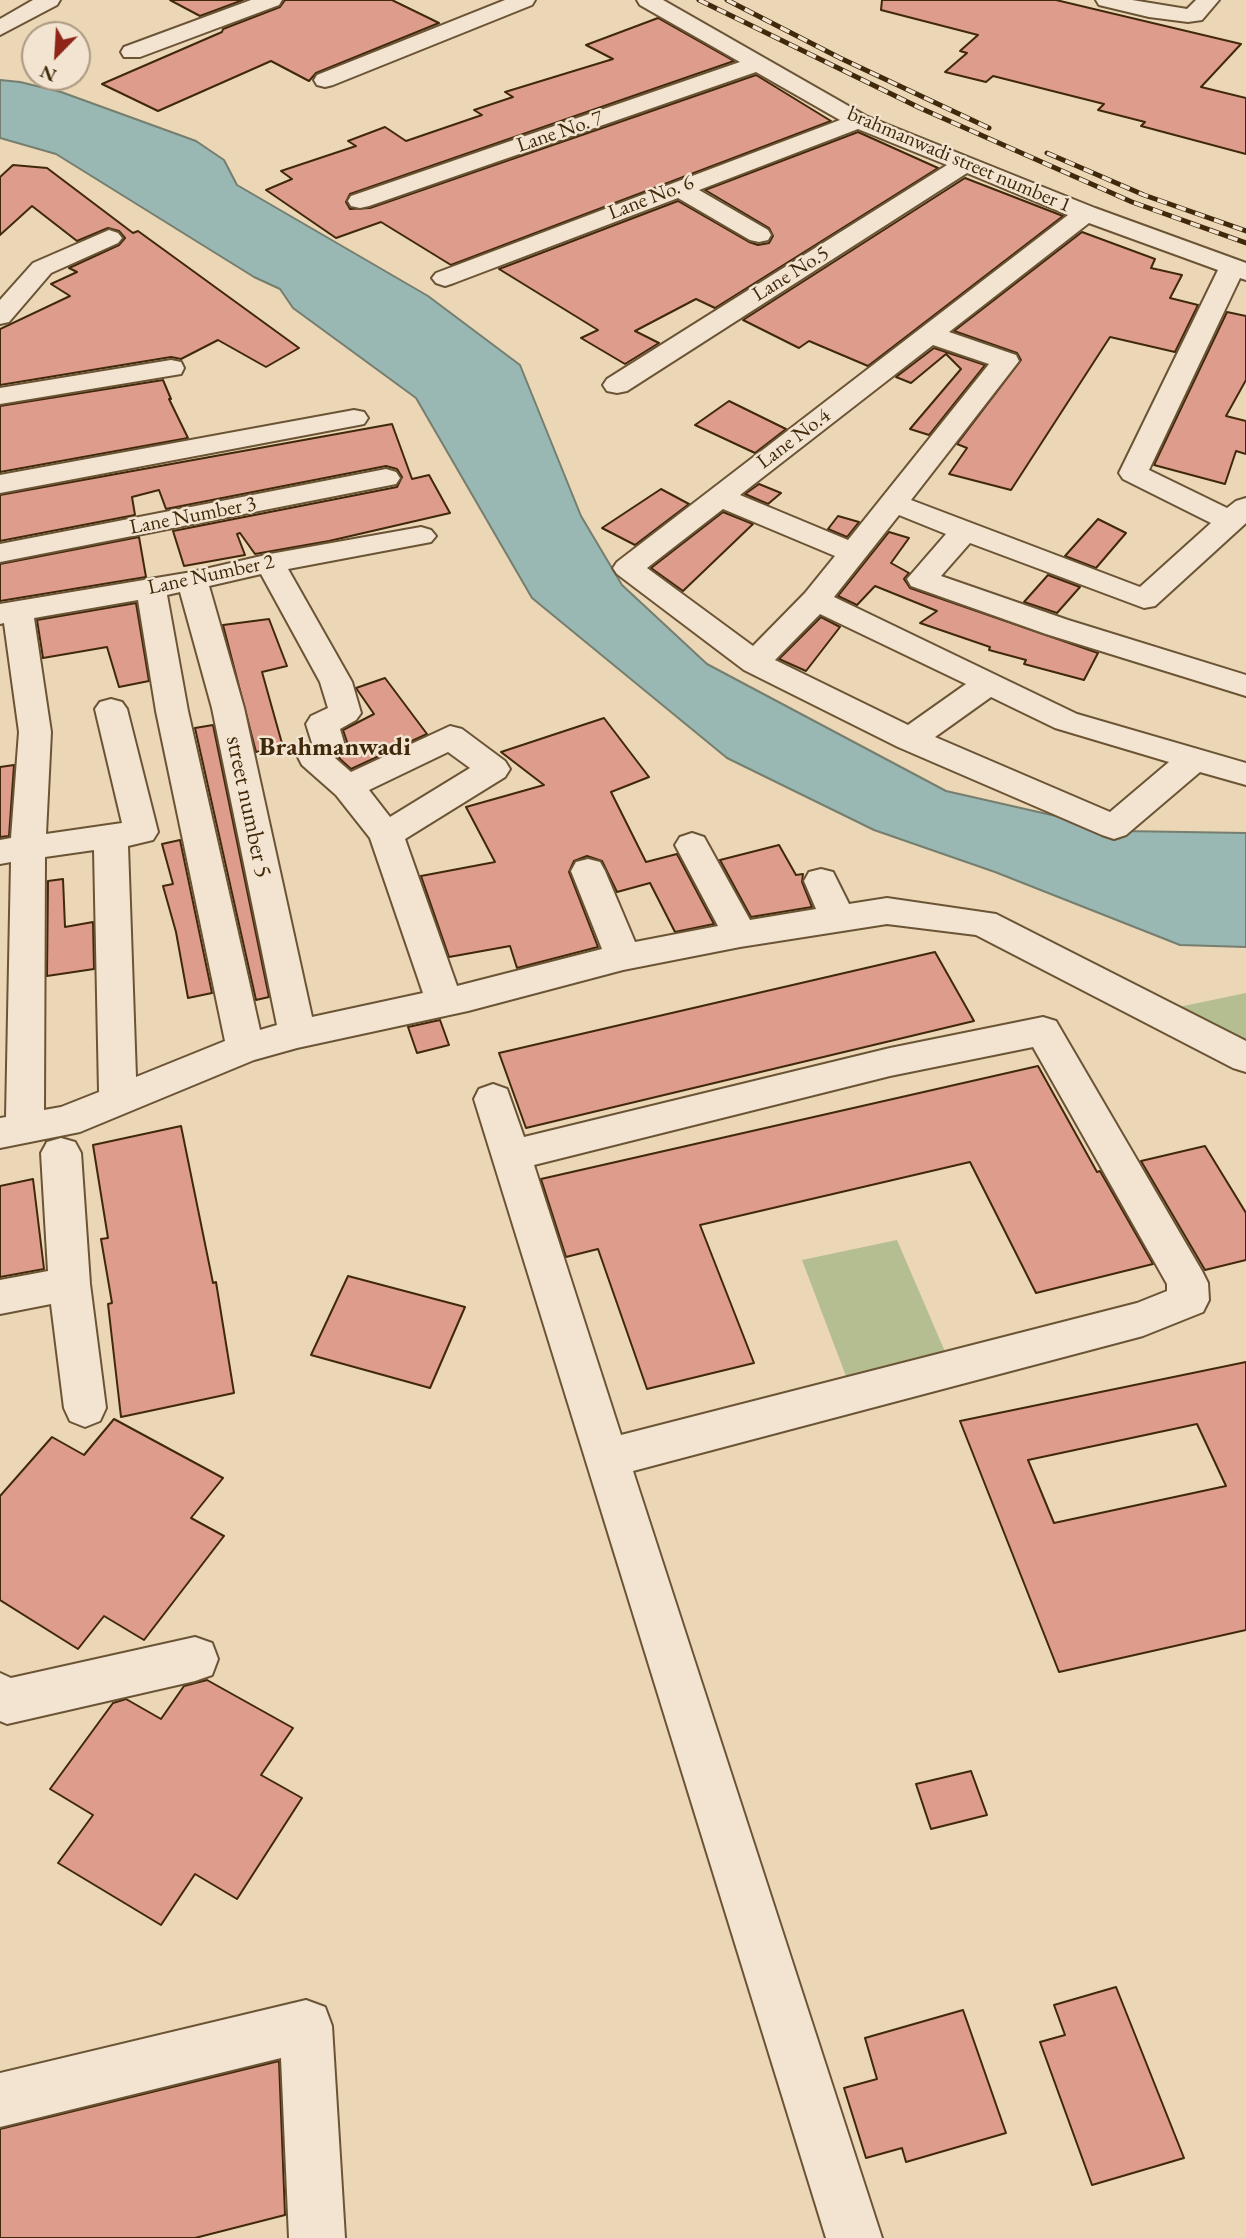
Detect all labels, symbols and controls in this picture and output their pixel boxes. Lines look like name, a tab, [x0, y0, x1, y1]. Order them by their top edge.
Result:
north arrow	[21, 21, 91, 91]
text: N	[36, 59, 60, 88]
street label: brahmanwadi street number 1	[843, 101, 1075, 219]
street label: Lane No. 7	[513, 105, 607, 159]
street label: Lane No. 6	[605, 170, 697, 226]
street label: Lane No.5	[748, 241, 834, 307]
street label: Lane No.4	[752, 403, 836, 475]
street label: Lane Number 3	[128, 491, 258, 541]
street label: Lane Number 2	[146, 549, 276, 601]
district label: Brahmanwadi	[259, 732, 411, 764]
street label: street number 5	[219, 733, 277, 881]

